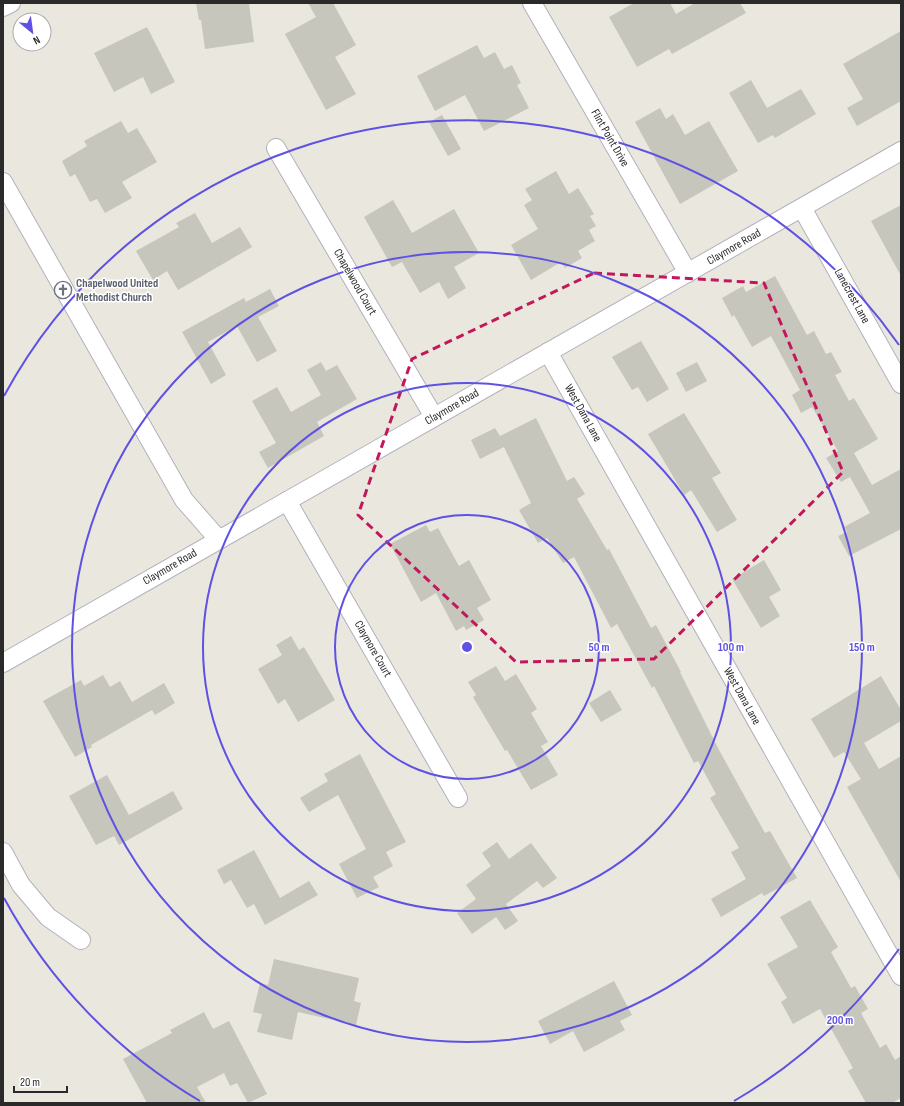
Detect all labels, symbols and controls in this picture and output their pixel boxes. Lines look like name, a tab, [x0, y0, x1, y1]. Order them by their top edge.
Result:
north arrow	[12, 12, 52, 52]
text: N	[31, 33, 42, 47]
street label: Flint Point Drive	[587, 106, 633, 170]
street label: Claymore Road	[704, 226, 764, 268]
street label: Chapelwood Court	[330, 246, 380, 318]
street label: Lanecrest Lane	[831, 266, 873, 326]
place label: Chapelwood United Methodist Church	[76, 276, 158, 305]
church icon: Chapelwood United Methodist Church	[53, 280, 73, 300]
street label: West Dana Lane	[561, 382, 605, 445]
street label: Claymore Road	[422, 386, 482, 428]
street label: Claymore Road	[140, 546, 200, 588]
street label: Claymore Court	[351, 618, 395, 680]
centre of rings	[460, 640, 474, 654]
text: 50 m	[589, 640, 609, 655]
text: 100 m	[718, 640, 744, 655]
text: 150 m	[849, 640, 875, 655]
street label: West Dana Lane	[720, 665, 764, 728]
text: 200 m	[827, 1013, 853, 1028]
scale bar	[14, 1068, 67, 1094]
text: 20 m	[20, 1075, 40, 1090]

